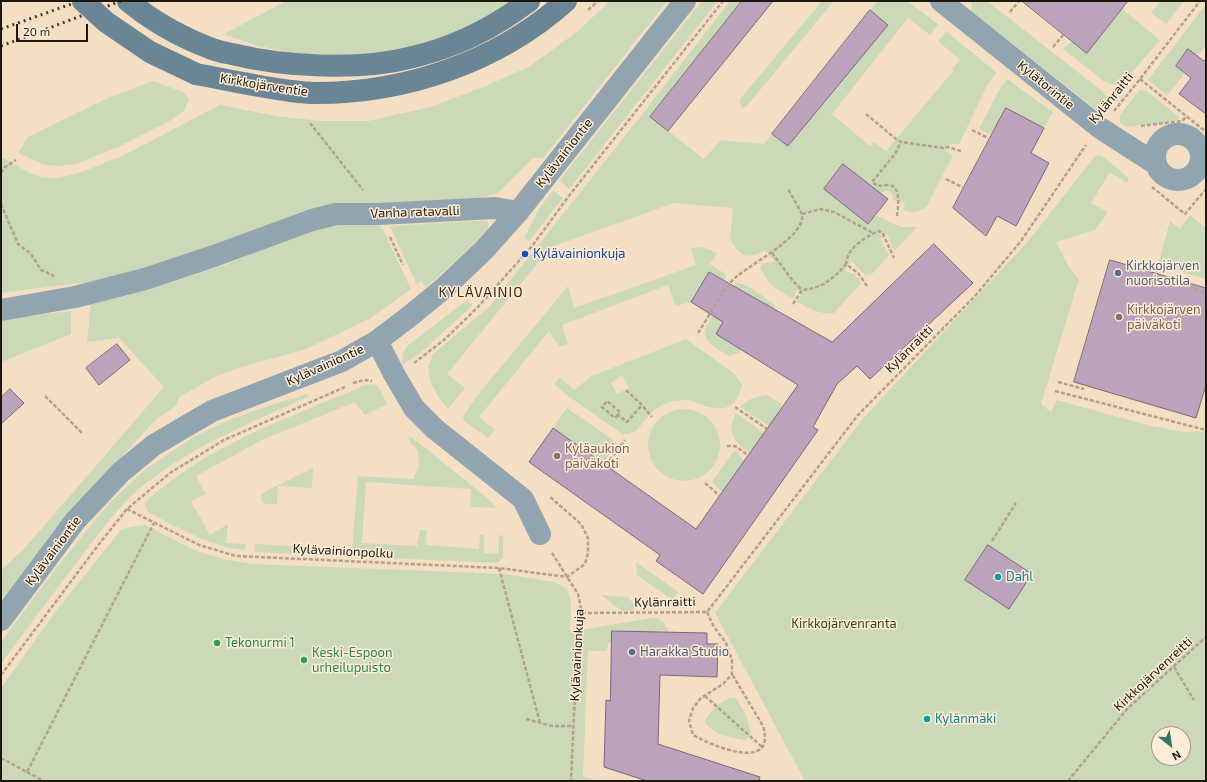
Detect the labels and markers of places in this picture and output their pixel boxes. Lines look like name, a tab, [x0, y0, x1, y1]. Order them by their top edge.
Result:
place label: Kylävainionkuja	[533, 246, 626, 262]
marker: Kylävainionkuja	[520, 249, 530, 259]
place label: Kirkkojärven nuorisotila	[1126, 258, 1199, 289]
marker: Kirkkojärven nuorisotila	[1113, 268, 1123, 278]
place label: Kirkkojärven päiväkoti	[1127, 302, 1200, 333]
marker: Kirkkojärven päiväkoti	[1114, 312, 1124, 322]
place label: Kyläaukion päiväkoti	[565, 441, 630, 472]
marker: Kyläaukion päiväkoti	[552, 451, 562, 461]
place label: Dahl	[1006, 569, 1033, 585]
marker: Dahl	[993, 572, 1003, 582]
place label: Tekonurmi 1	[225, 635, 295, 651]
marker: Tekonurmi 1	[212, 638, 222, 648]
place label: Harakka Studio	[640, 644, 729, 660]
place label: Keski-Espoon urheilupuisto	[312, 645, 393, 676]
marker: Harakka Studio	[627, 647, 637, 657]
marker: Keski-Espoon urheilupuisto	[299, 655, 309, 665]
place label: Kylänmäki	[935, 711, 996, 727]
marker: Kylänmäki	[922, 714, 932, 724]

